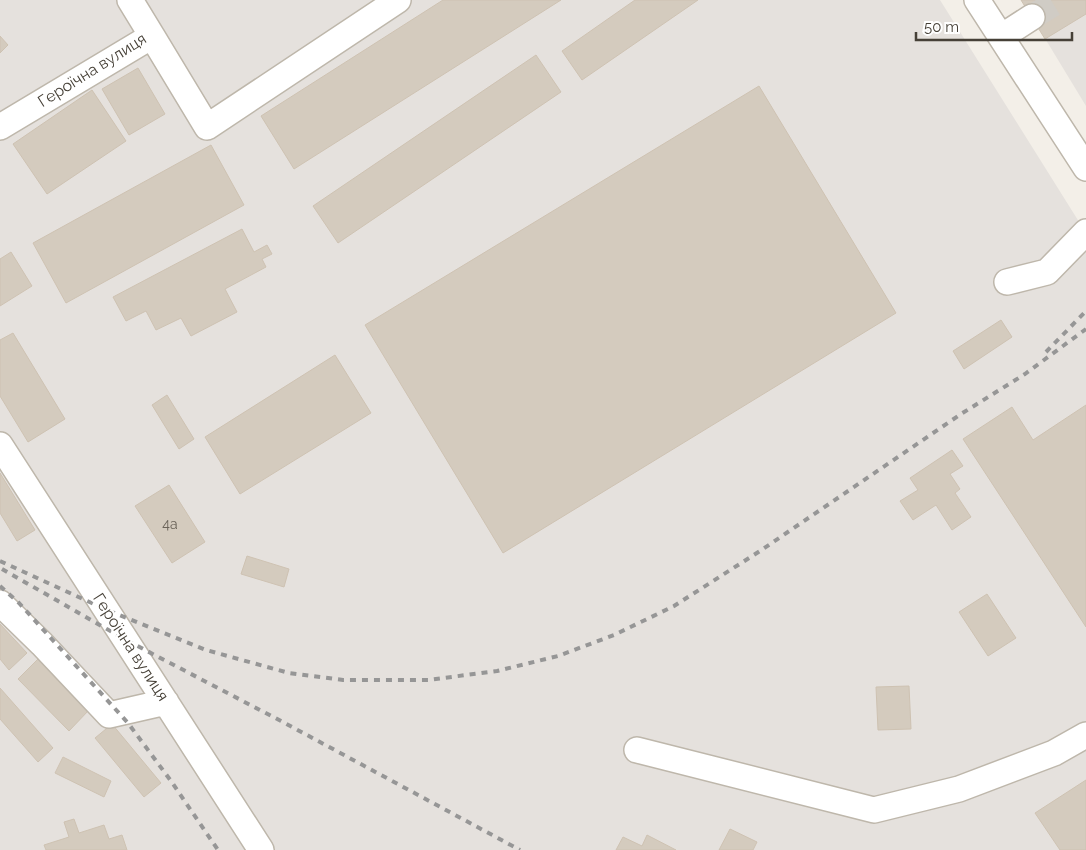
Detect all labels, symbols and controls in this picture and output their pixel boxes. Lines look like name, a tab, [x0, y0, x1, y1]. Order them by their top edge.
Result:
scale bar	[916, 10, 1072, 42]
text: 50 m	[924, 18, 959, 36]
street label: Героїчна вулиця	[34, 29, 150, 111]
house number: 4а	[162, 516, 178, 532]
street label: Героїчна вулиця	[89, 590, 173, 704]

